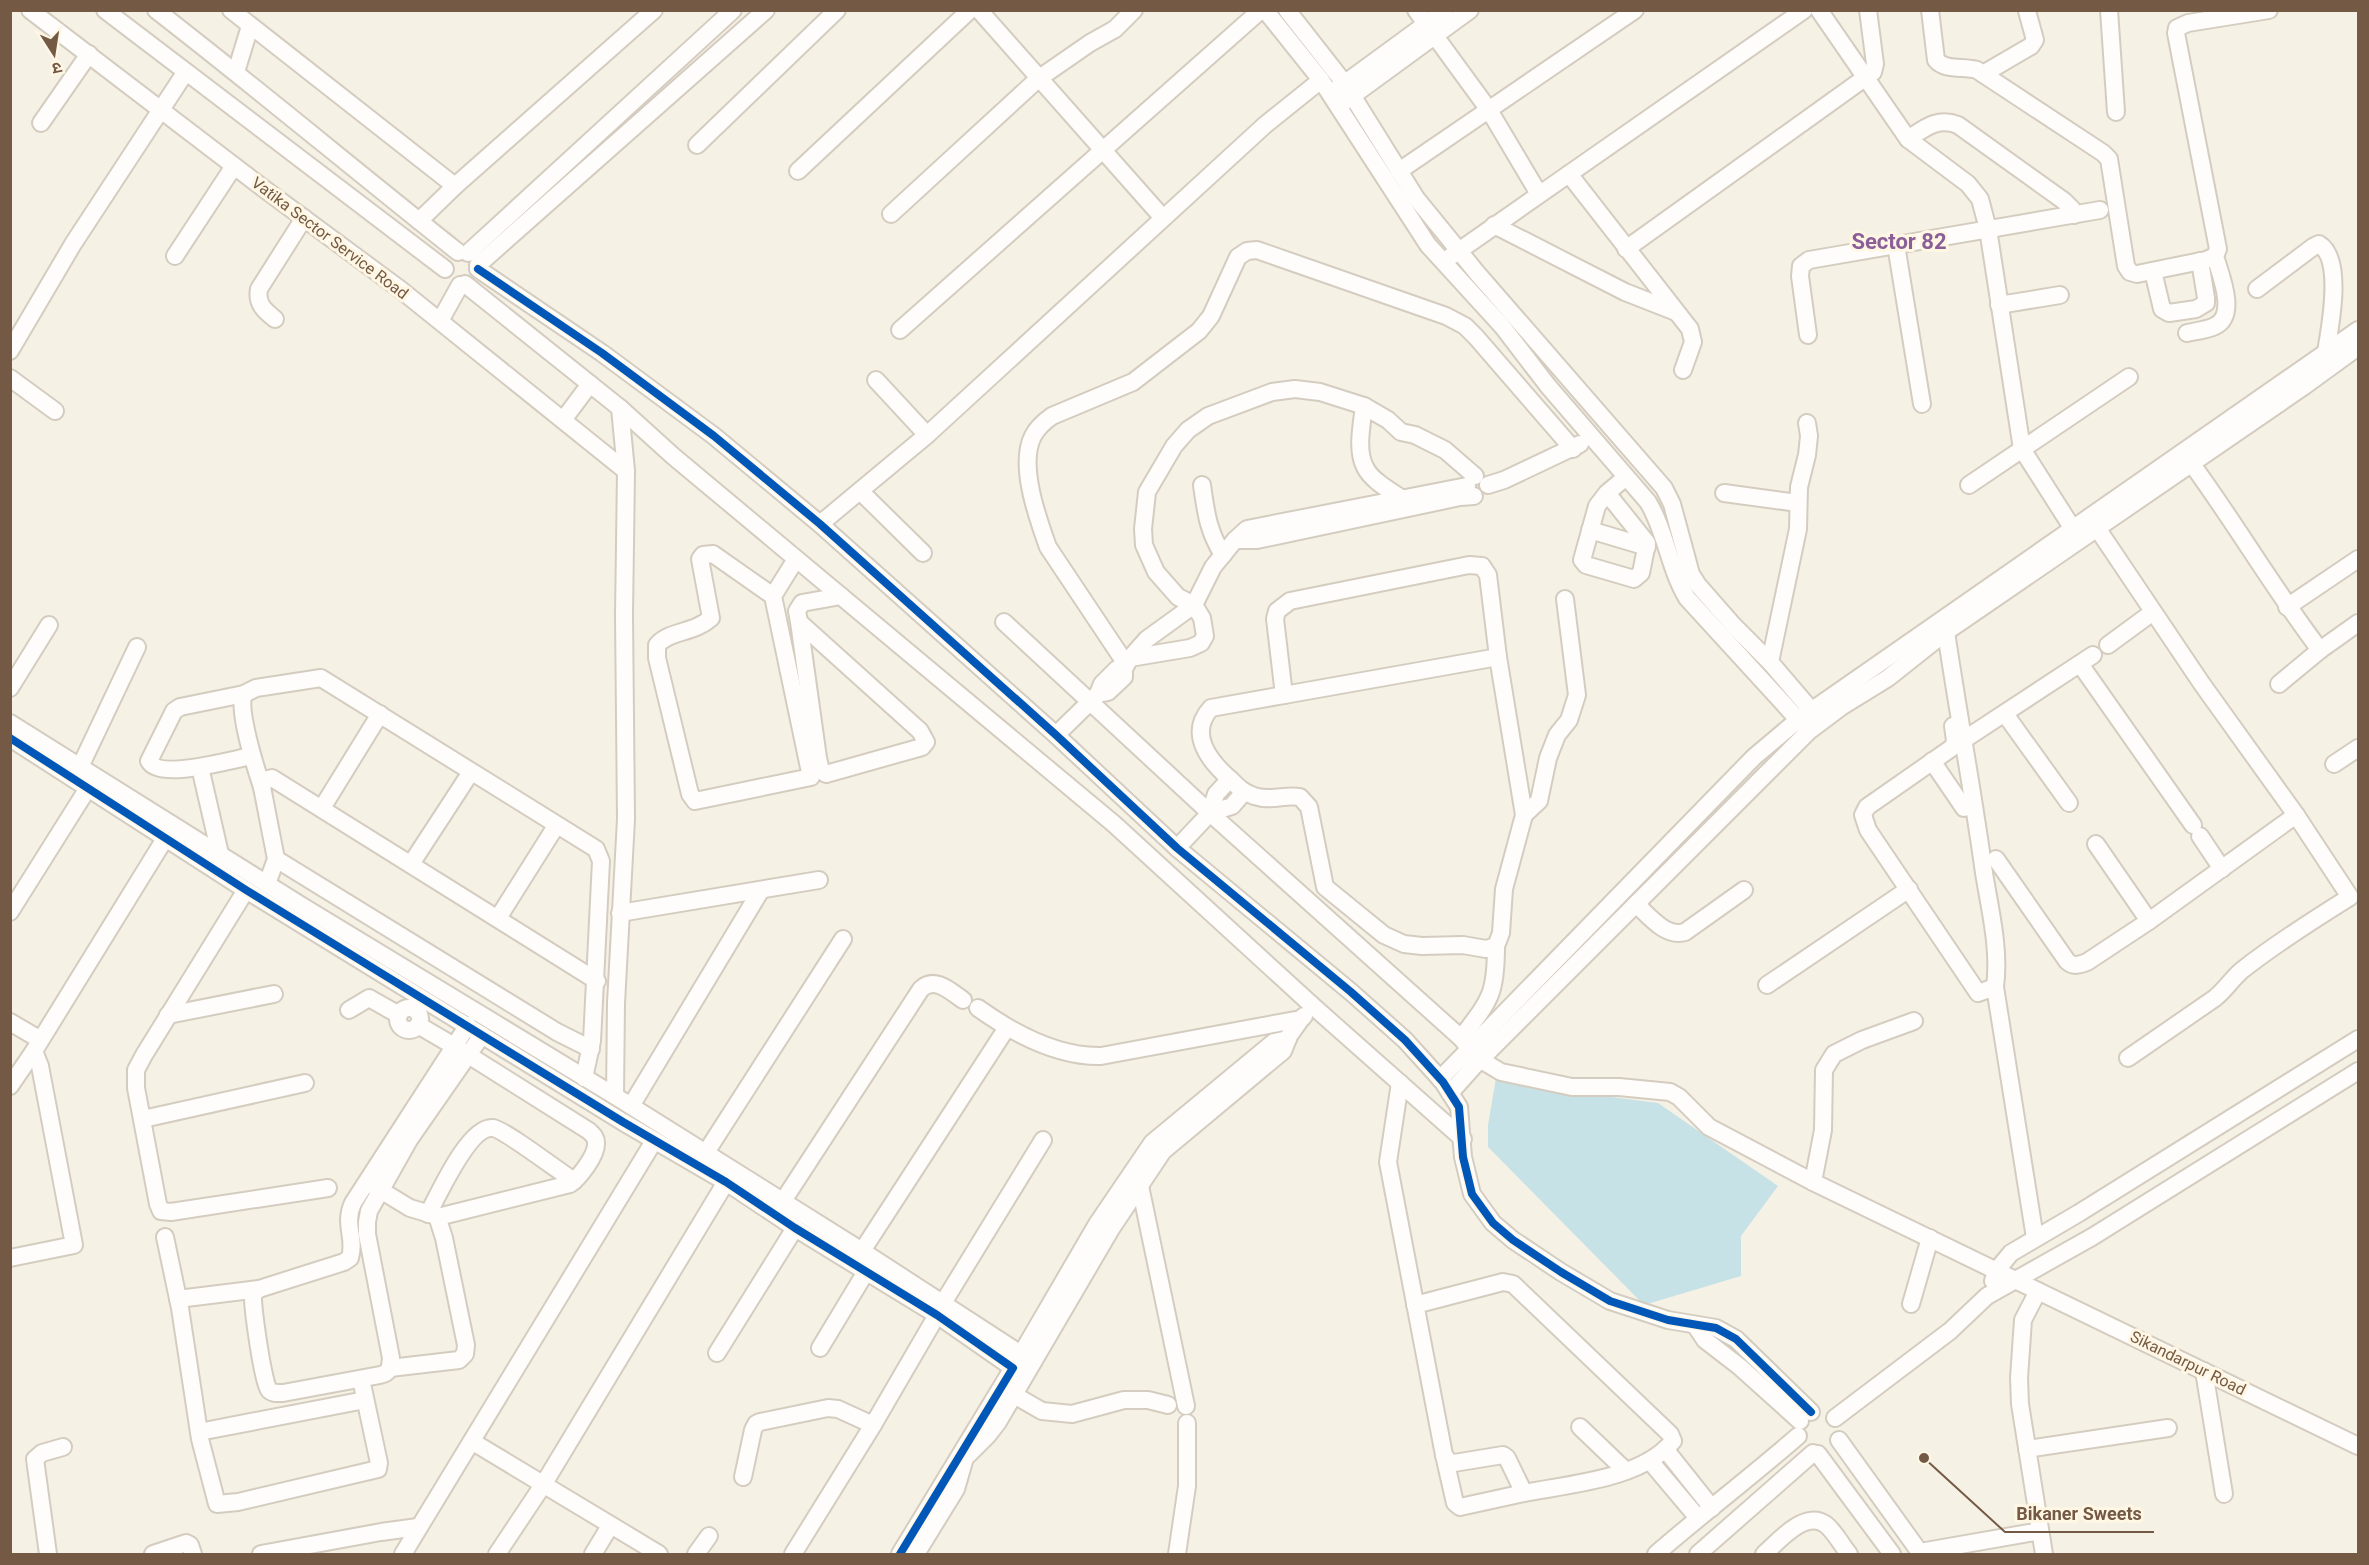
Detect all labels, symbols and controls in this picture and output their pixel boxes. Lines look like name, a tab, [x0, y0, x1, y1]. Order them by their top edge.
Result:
north arrow	[24, 24, 84, 84]
text: उ	[50, 58, 64, 79]
street label: Vatika Sector Service Road	[248, 173, 412, 303]
district label: Sector 82	[1851, 229, 1947, 254]
street label: Sikandarpur Road	[2127, 1327, 2249, 1399]
callout: Bikaner Sweets	[2005, 1496, 2154, 1532]
text: Bikaner Sweets	[2016, 1503, 2142, 1524]

